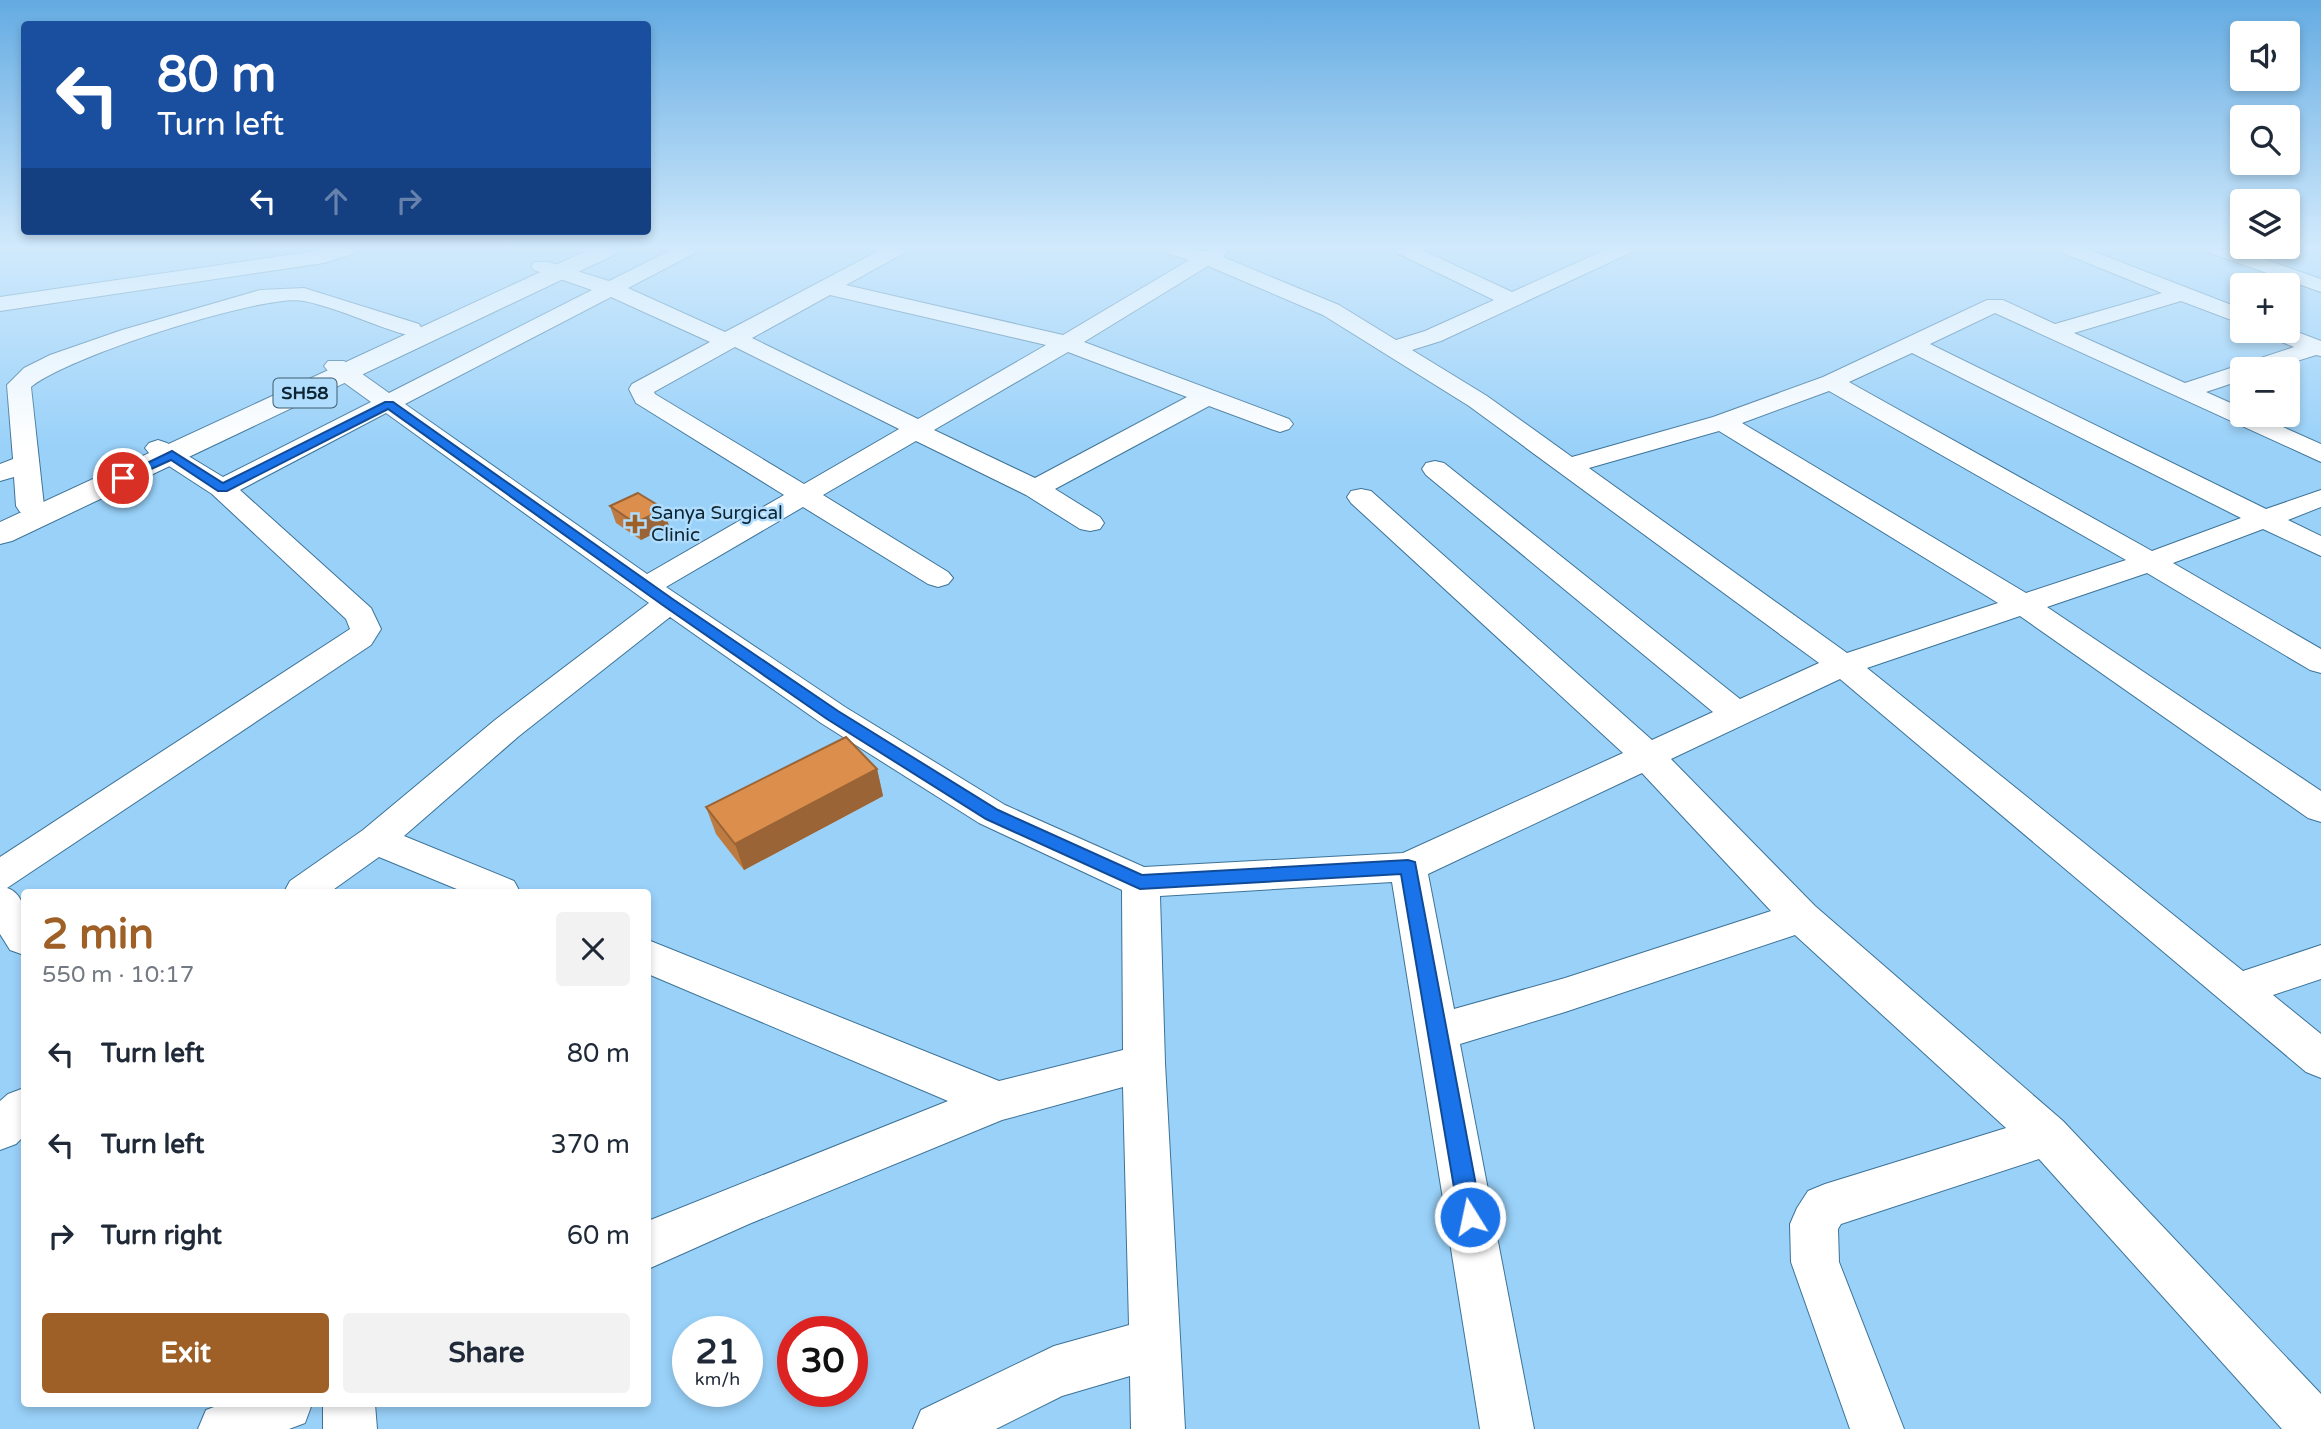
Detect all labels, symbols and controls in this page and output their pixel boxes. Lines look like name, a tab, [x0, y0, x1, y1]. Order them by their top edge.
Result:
map controls	[2230, 21, 2300, 427]
button: sound	[2230, 21, 2300, 91]
text: 80 m	[157, 46, 276, 105]
icon: left	[42, 49, 133, 140]
button: search	[2230, 105, 2300, 175]
text: Turn left	[157, 106, 284, 144]
icon: left	[244, 182, 282, 220]
icon: ahead	[317, 182, 355, 220]
icon: right	[390, 182, 428, 220]
button: layers	[2230, 189, 2300, 259]
button: +	[2230, 273, 2300, 343]
button: −	[2230, 357, 2300, 427]
road number: SH58	[274, 379, 336, 408]
pin	[93, 448, 153, 508]
icon: arrive	[104, 459, 142, 497]
place label: Sanya Surgical Clinic	[651, 502, 783, 546]
marker: Sanya Surgical Clinic	[625, 514, 645, 534]
text: 2 min	[42, 909, 154, 960]
button: close	[556, 912, 630, 986]
text: 550 m · 10:17	[42, 961, 194, 989]
icon: left	[42, 1035, 80, 1073]
text: Turn left	[101, 1038, 204, 1069]
text: 80 m	[567, 1038, 630, 1069]
icon: left	[42, 1126, 80, 1164]
text: Turn left	[101, 1129, 204, 1160]
text: 370 m	[550, 1129, 630, 1160]
position arrow	[1433, 1180, 1507, 1254]
icon: right	[42, 1217, 80, 1255]
text: Turn right	[101, 1220, 222, 1251]
text: 60 m	[567, 1220, 630, 1251]
button: Exit	[42, 1313, 329, 1393]
button: Share	[343, 1313, 630, 1393]
speed limit sign: 30	[777, 1316, 868, 1407]
text: 21	[696, 1331, 739, 1373]
text: km/h	[695, 1368, 740, 1390]

